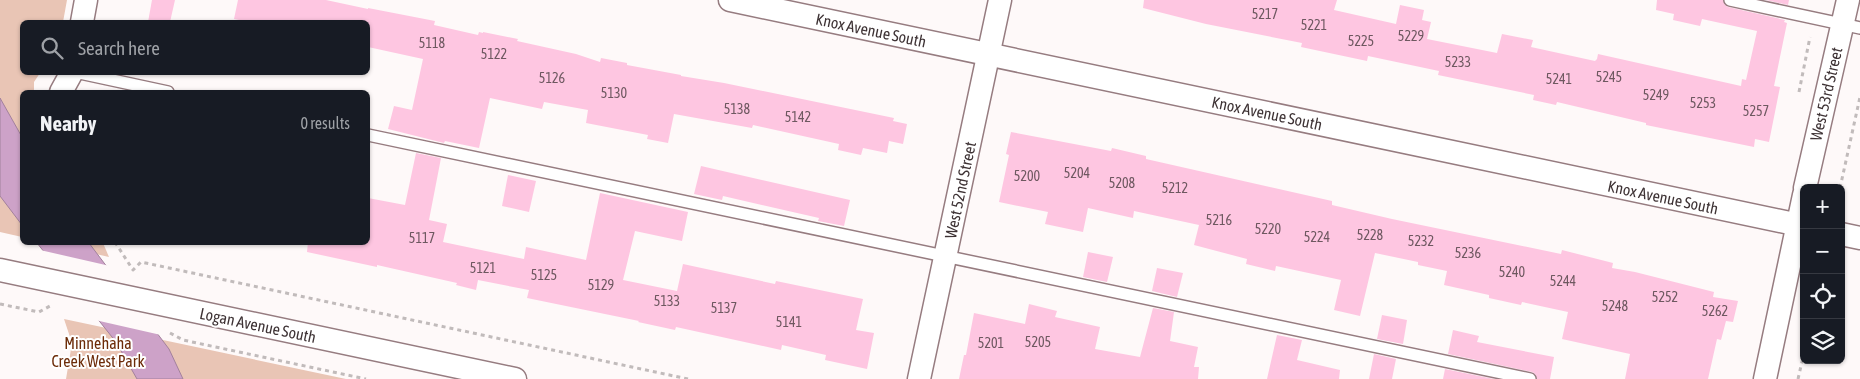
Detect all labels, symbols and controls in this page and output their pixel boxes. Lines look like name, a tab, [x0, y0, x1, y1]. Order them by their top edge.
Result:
house number: 5217	[1252, 6, 1278, 22]
street label: Knox Avenue South	[814, 10, 928, 50]
house number: 5221	[1301, 17, 1327, 33]
search box	[20, 20, 370, 75]
house number: 5229	[1398, 28, 1424, 44]
house number: 5225	[1348, 33, 1374, 49]
icon: search	[38, 34, 66, 62]
house number: 5118	[419, 35, 446, 51]
text: Search here	[78, 37, 160, 59]
street label: West 53rd Street	[1806, 45, 1846, 143]
house number: 5122	[481, 46, 507, 62]
house number: 5233	[1445, 54, 1471, 70]
house number: 5245	[1596, 69, 1622, 85]
house number: 5126	[539, 70, 566, 86]
house number: 5241	[1546, 71, 1572, 87]
house number: 5130	[601, 85, 628, 101]
house number: 5249	[1643, 87, 1669, 103]
street label: Knox Avenue South	[1210, 93, 1324, 133]
house number: 5253	[1690, 95, 1716, 111]
house number: 5138	[724, 101, 751, 117]
house number: 5257	[1743, 103, 1769, 119]
house number: 5142	[785, 109, 811, 125]
text: Nearby	[40, 111, 96, 135]
text: 0 results	[300, 114, 350, 132]
street label: West 52nd Street	[941, 140, 979, 240]
house number: 5204	[1064, 165, 1091, 181]
house number: 5200	[1014, 168, 1041, 184]
house number: 5208	[1109, 175, 1136, 191]
street label: Knox Avenue South	[1606, 177, 1720, 217]
house number: 5212	[1162, 180, 1188, 196]
map controls	[1800, 184, 1845, 364]
button: +	[1800, 184, 1845, 229]
house number: 5216	[1206, 212, 1233, 228]
house number: 5220	[1255, 221, 1282, 237]
house number: 5228	[1357, 227, 1384, 243]
house number: 5224	[1304, 229, 1331, 245]
button: −	[1800, 229, 1845, 274]
house number: 5117	[409, 230, 435, 246]
house number: 5232	[1408, 233, 1434, 249]
house number: 5236	[1455, 245, 1482, 261]
house number: 5121	[470, 260, 496, 276]
house number: 5240	[1499, 264, 1526, 280]
house number: 5125	[531, 267, 557, 283]
house number: 5244	[1550, 273, 1577, 289]
button: locate	[1800, 274, 1845, 319]
house number: 5129	[588, 277, 614, 293]
house number: 5252	[1652, 289, 1678, 305]
house number: 5133	[654, 293, 680, 309]
house number: 5248	[1602, 298, 1629, 314]
house number: 5137	[711, 300, 737, 316]
house number: 5262	[1702, 303, 1728, 319]
street label: Logan Avenue South	[198, 304, 318, 347]
house number: 5141	[776, 314, 802, 330]
button: layers	[1800, 319, 1845, 364]
park label: Minnehaha Creek West Park	[51, 334, 145, 370]
house number: 5205	[1025, 334, 1051, 350]
house number: 5201	[978, 335, 1004, 351]

